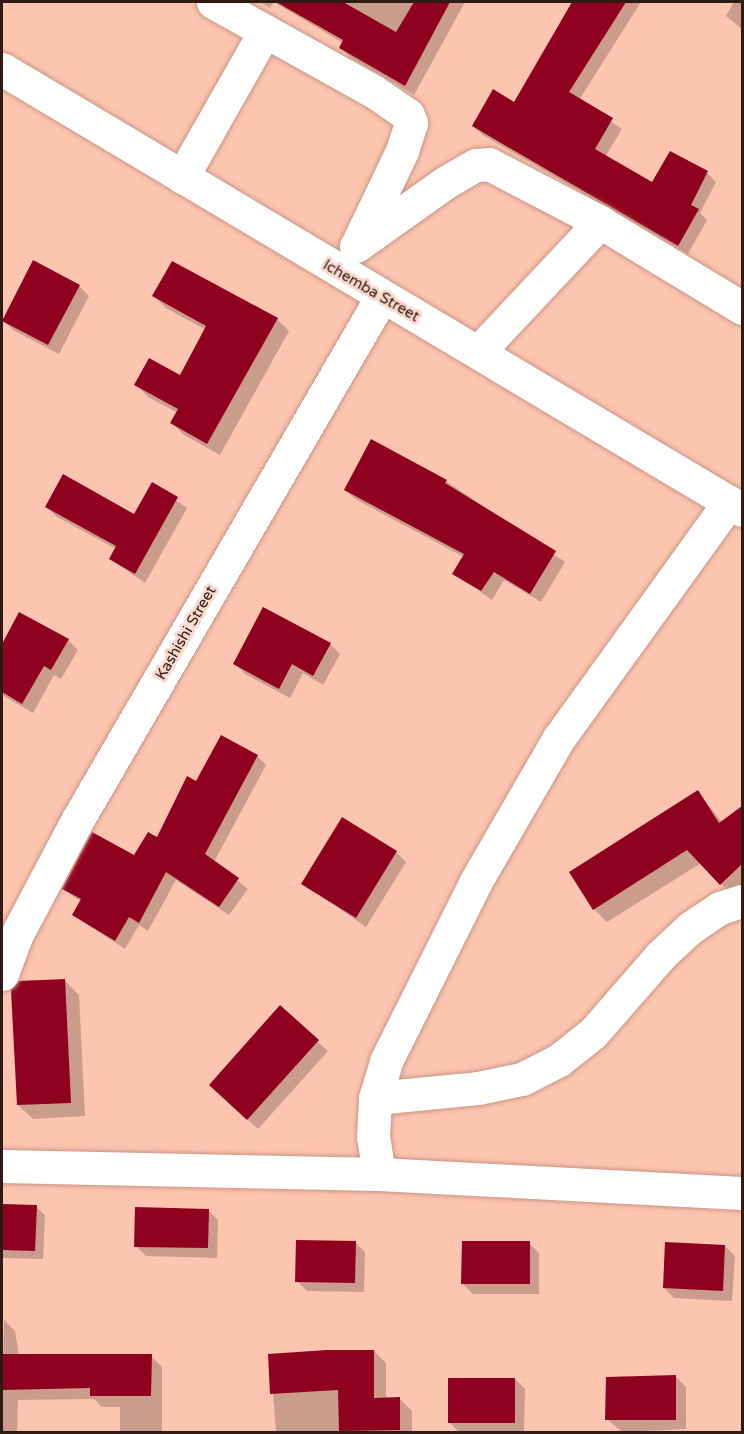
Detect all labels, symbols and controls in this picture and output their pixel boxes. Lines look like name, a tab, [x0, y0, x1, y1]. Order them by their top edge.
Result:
street label: Ichemba Street	[320, 256, 422, 326]
street label: Kashishi Street	[152, 583, 220, 683]

